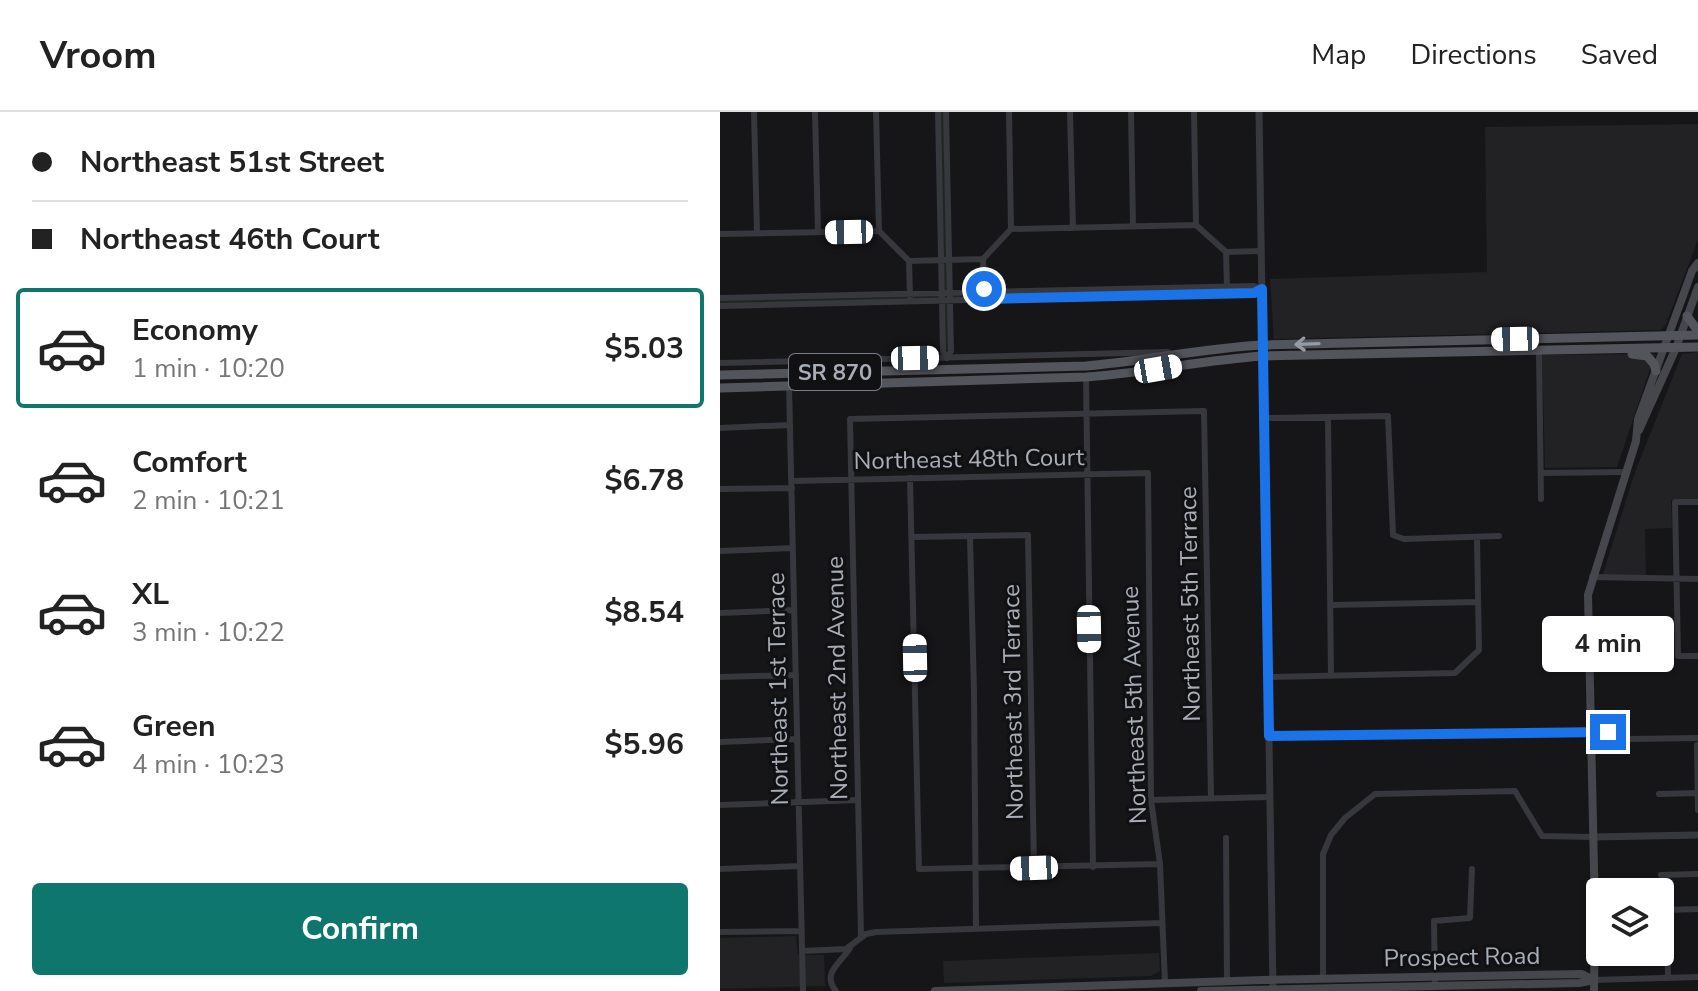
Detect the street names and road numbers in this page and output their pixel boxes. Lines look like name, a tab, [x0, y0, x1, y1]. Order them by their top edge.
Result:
road number: SR 870	[789, 354, 881, 390]
street label: Northeast 48th Court	[853, 441, 1085, 477]
street label: Northeast 5th Terrace	[1172, 486, 1208, 722]
street label: Northeast 2nd Avenue	[819, 556, 855, 800]
street label: Northeast 1st Terrace	[760, 572, 796, 806]
street label: Northeast 3rd Terrace	[995, 584, 1031, 820]
street label: Northeast 5th Avenue	[1114, 585, 1154, 825]
street label: Prospect Road	[1383, 940, 1541, 974]

